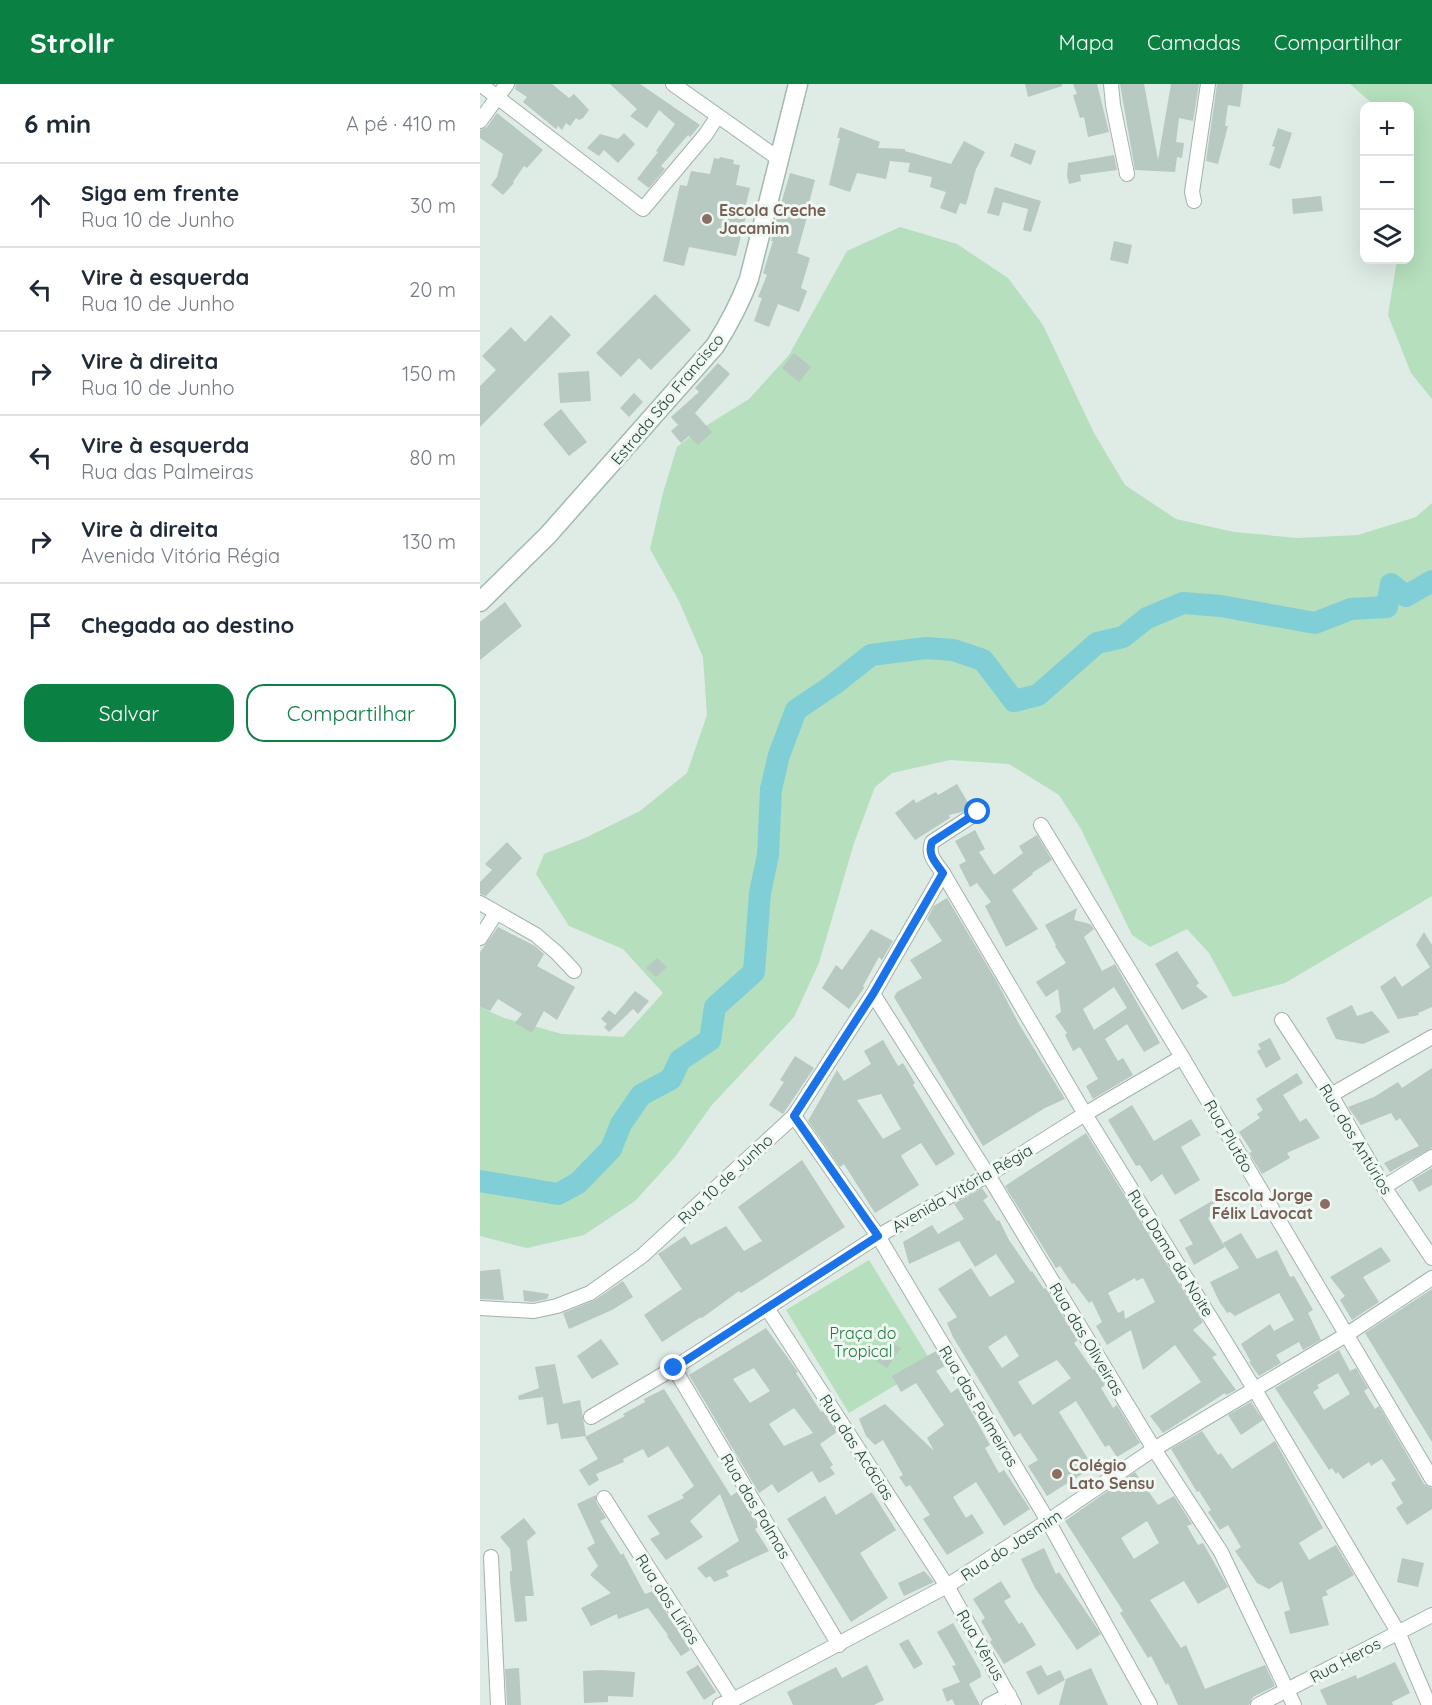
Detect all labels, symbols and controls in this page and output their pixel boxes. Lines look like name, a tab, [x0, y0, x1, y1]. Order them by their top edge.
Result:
text: Strollr	[30, 25, 114, 60]
text: Mapa	[1059, 29, 1114, 55]
text: Camadas	[1147, 29, 1241, 55]
text: Compartilhar	[1274, 29, 1402, 55]
map controls	[1360, 102, 1414, 264]
button: +	[1360, 102, 1414, 156]
text: 6 min	[24, 107, 91, 140]
text: A pé · 410 m	[346, 111, 456, 136]
button: −	[1360, 156, 1414, 210]
text: Siga em frente	[81, 179, 239, 207]
icon: ahead	[24, 189, 57, 222]
text: 30 m	[410, 193, 456, 218]
place label: Escola Creche Jacamim	[719, 200, 826, 238]
text: Rua 10 de Junho	[81, 207, 235, 232]
button: layers	[1360, 210, 1414, 264]
marker: Escola Creche Jacamim	[700, 212, 714, 226]
text: Vire à esquerda	[81, 263, 249, 291]
icon: left	[24, 273, 57, 306]
text: 20 m	[409, 277, 456, 302]
text: Rua 10 de Junho	[81, 291, 235, 316]
street label: Estrada São Francisco	[606, 329, 728, 469]
text: Vire à direita	[81, 347, 218, 375]
icon: right	[24, 357, 57, 390]
text: 150 m	[402, 361, 456, 386]
text: Rua 10 de Junho	[81, 375, 235, 400]
text: Vire à esquerda	[81, 431, 249, 459]
icon: left	[24, 441, 57, 474]
text: 80 m	[410, 445, 456, 470]
text: Rua das Palmeiras	[81, 459, 254, 484]
text: Vire à direita	[81, 515, 218, 543]
icon: right	[24, 525, 57, 558]
text: 130 m	[403, 529, 456, 554]
text: Avenida Vitória Régia	[81, 543, 280, 568]
icon: arrive	[24, 609, 57, 642]
text: Chegada ao destino	[81, 611, 294, 639]
button: Salvar	[24, 684, 234, 742]
button: Compartilhar	[246, 684, 456, 742]
route start	[964, 798, 990, 824]
street label: Rua dos Antúrios	[1315, 1080, 1397, 1198]
street label: Rua Plutão	[1200, 1096, 1258, 1176]
street label: Rua 10 de Junho	[673, 1130, 777, 1228]
street label: Avenida Vitória Régia	[888, 1140, 1036, 1236]
place label: Escola Jorge Félix Lavocat	[1212, 1185, 1313, 1223]
street label: Rua Dama da Noite	[1124, 1186, 1218, 1320]
marker: Escola Jorge Félix Lavocat	[1318, 1197, 1332, 1211]
street label: Rua das Oliveiras	[1045, 1279, 1129, 1399]
park label: Praça do Tropical	[830, 1323, 896, 1361]
street label: Rua das Palmeiras	[935, 1342, 1023, 1470]
route end	[660, 1354, 686, 1380]
street label: Rua das Acácias	[815, 1390, 899, 1504]
street label: Rua das Palmas	[717, 1450, 795, 1562]
place label: Colégio Lato Sensu	[1069, 1455, 1155, 1493]
marker: Colégio Lato Sensu	[1050, 1467, 1064, 1481]
street label: Rua do Jasmim	[957, 1505, 1065, 1585]
street label: Rua dos Lírios	[631, 1550, 705, 1648]
street label: Rua Vênus	[953, 1606, 1009, 1684]
street label: Rua Heros	[1306, 1633, 1384, 1687]

